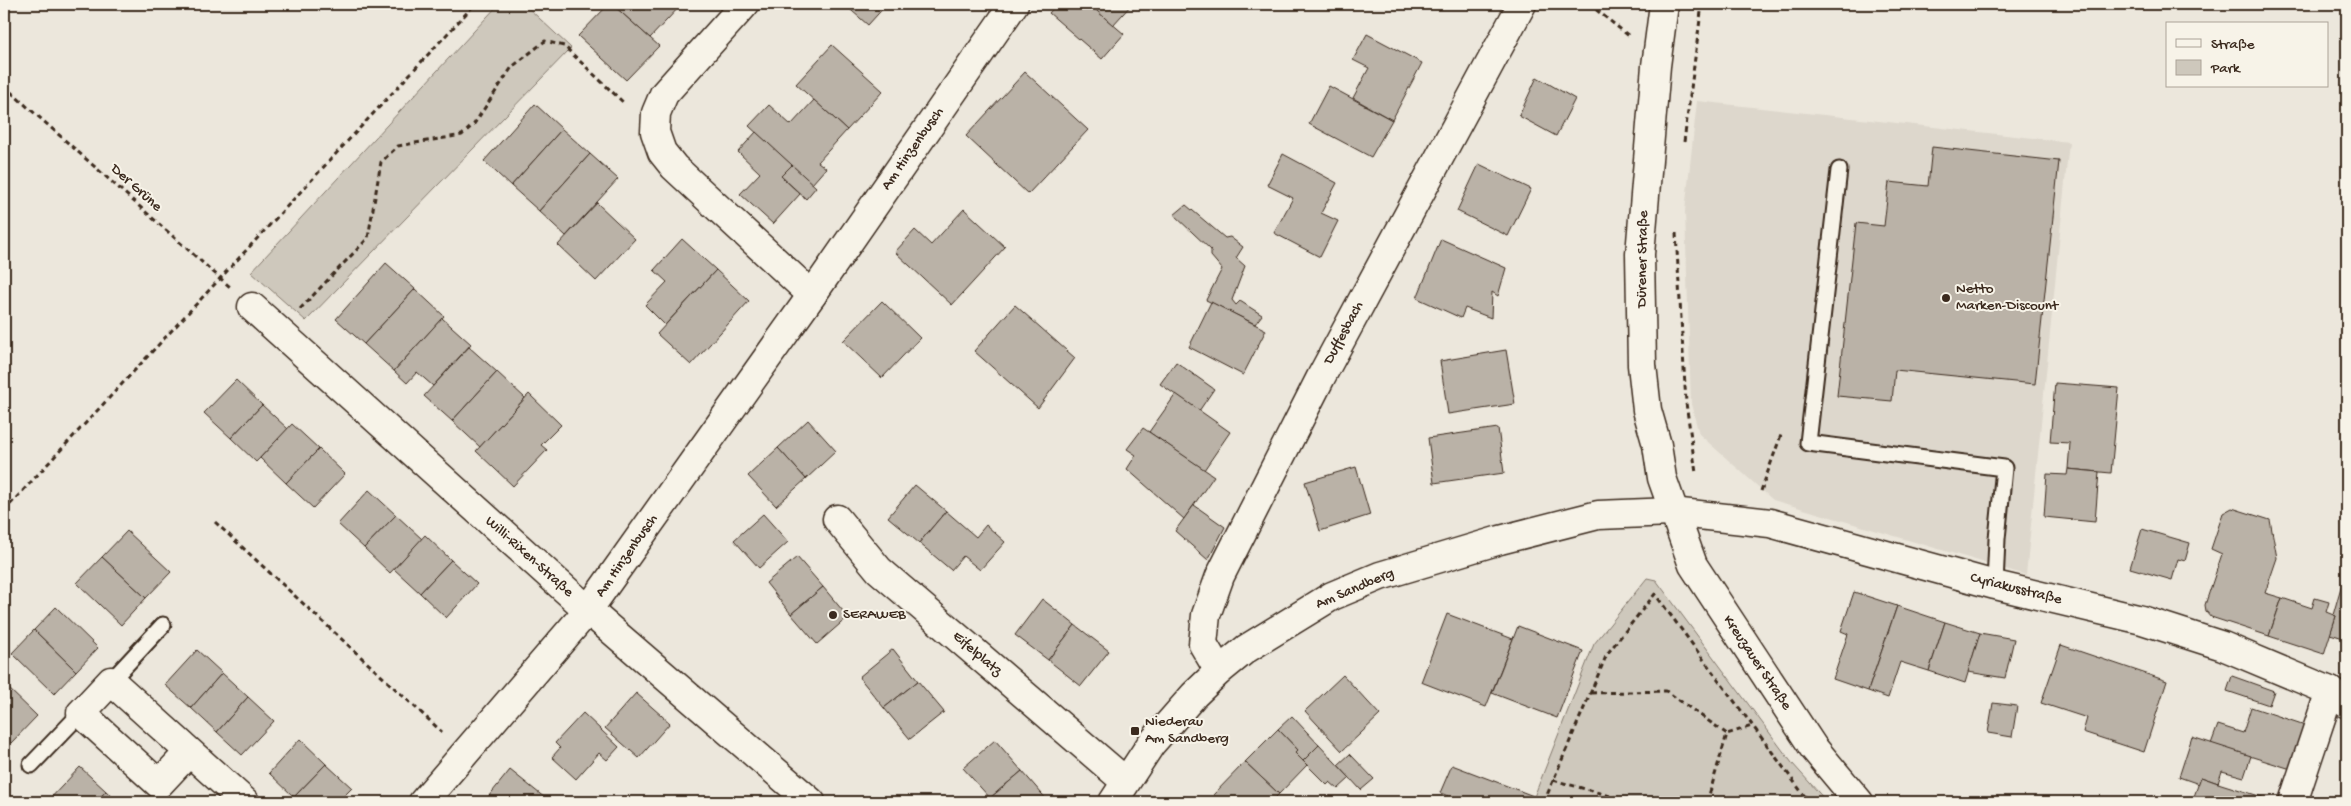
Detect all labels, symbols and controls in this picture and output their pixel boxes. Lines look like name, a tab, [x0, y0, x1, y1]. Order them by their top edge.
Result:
legend	[2166, 22, 2328, 88]
text: Straße	[2211, 36, 2255, 54]
text: Park	[2210, 60, 2241, 78]
street label: Am Hinzenbusch	[878, 104, 948, 194]
street label: Der Grüne	[106, 160, 166, 216]
street label: Dürener Straße	[1633, 210, 1653, 309]
place label: Netto Marken-Discount	[1956, 280, 2060, 315]
marker: Netto Marken-Discount	[1940, 292, 1952, 304]
street label: Duffesbach	[1319, 298, 1368, 368]
street label: Am Hinzenbusch	[592, 511, 662, 601]
street label: Willi-Rixen-Straße	[481, 513, 577, 602]
street label: Am Sandberg	[1313, 564, 1397, 614]
street label: Cyriakusstraße	[1968, 569, 2064, 609]
place label: SERAWEB	[843, 606, 906, 624]
marker: SERAWEB	[827, 609, 839, 621]
street label: Kreuzauer Straße	[1719, 612, 1796, 714]
street label: Eifelplatz	[948, 628, 1006, 681]
place label: Niederau Am Sandberg	[1145, 713, 1229, 748]
marker: Niederau Am Sandberg	[1129, 725, 1141, 737]

